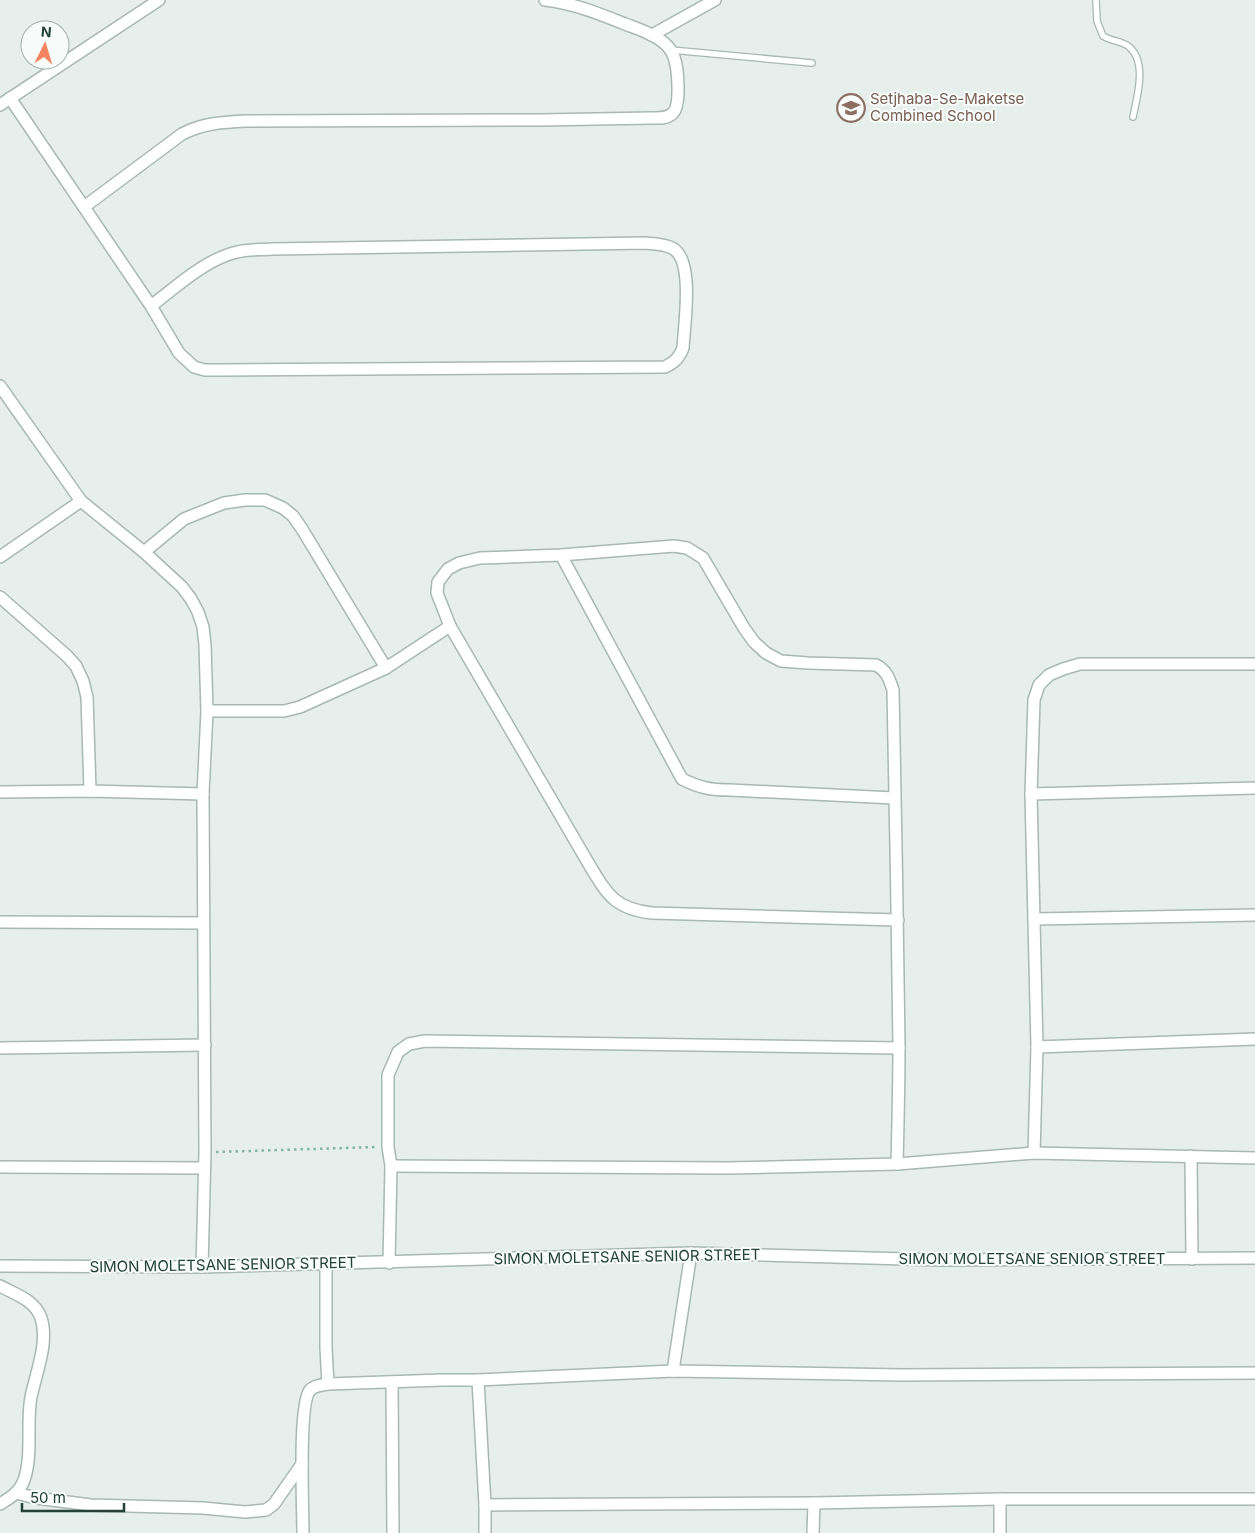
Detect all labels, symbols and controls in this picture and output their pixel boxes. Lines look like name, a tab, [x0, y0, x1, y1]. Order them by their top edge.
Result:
north arrow	[20, 20, 70, 70]
text: N	[40, 23, 52, 40]
place label: Setjhaba-Se-Maketse Combined School	[870, 89, 1024, 125]
school or university icon: Setjhaba-Se-Maketse Combined School	[836, 93, 866, 123]
street label: SIMON MOLETSANE SENIOR STREET	[493, 1245, 761, 1268]
street label: SIMON MOLETSANE SENIOR STREET	[899, 1249, 1165, 1268]
street label: SIMON MOLETSANE SENIOR STREET	[89, 1253, 357, 1276]
scale bar	[22, 1480, 125, 1512]
text: 50 m	[30, 1488, 66, 1507]

